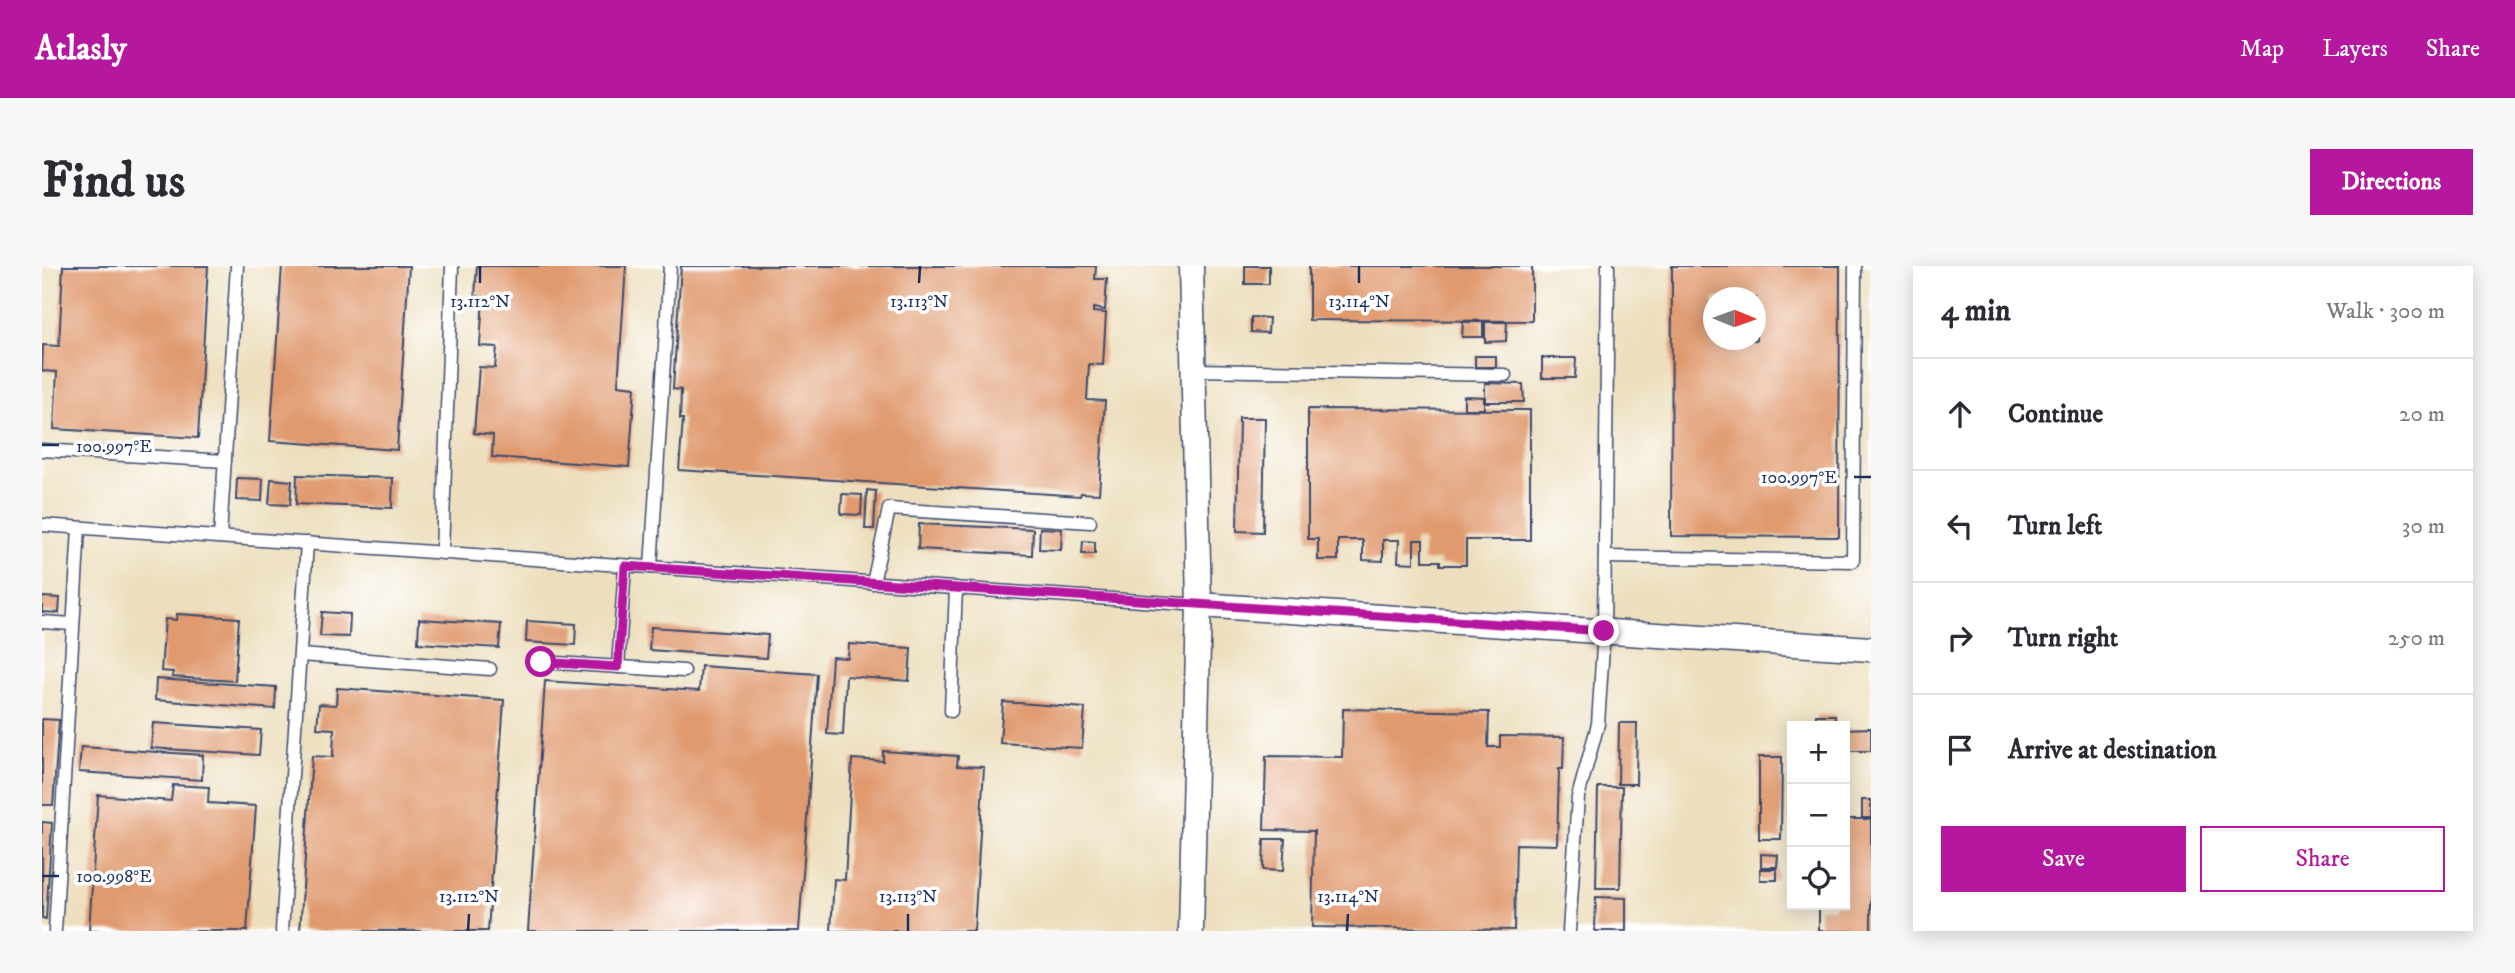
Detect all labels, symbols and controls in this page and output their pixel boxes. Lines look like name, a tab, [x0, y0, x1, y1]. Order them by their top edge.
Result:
text: Atlasly	[35, 29, 127, 70]
text: Map	[2240, 34, 2284, 64]
text: Layers	[2322, 34, 2388, 64]
text: Share	[2426, 34, 2480, 64]
button: Directions	[2310, 149, 2473, 215]
text: Find us	[42, 151, 185, 213]
north arrow	[1703, 287, 1766, 350]
text: 13.112°N	[450, 291, 510, 313]
text: 13.113°N	[890, 291, 948, 313]
text: 13.114°N	[1328, 291, 1390, 313]
text: 4 min	[1941, 293, 2011, 330]
text: Walk · 300 m	[2326, 297, 2445, 326]
icon: ahead	[1941, 395, 1979, 433]
text: Continue	[2008, 398, 2103, 431]
text: 20 m	[2399, 400, 2445, 429]
text: 100.997°E	[76, 436, 152, 458]
text: 100.997°E	[1761, 467, 1837, 489]
icon: left	[1941, 507, 1979, 545]
text: Turn left	[2008, 510, 2102, 543]
text: 30 m	[2402, 512, 2445, 541]
route end	[1588, 615, 1619, 646]
icon: right	[1941, 619, 1979, 657]
text: Turn right	[2008, 622, 2118, 655]
text: 250 m	[2388, 624, 2445, 653]
route start	[525, 646, 556, 677]
map controls	[1787, 721, 1850, 910]
button: +	[1787, 721, 1850, 784]
icon: arrive	[1941, 731, 1979, 769]
text: Arrive at destination	[2008, 734, 2217, 767]
button: −	[1787, 784, 1850, 847]
button: Save	[1941, 826, 2186, 892]
button: Share	[2200, 826, 2445, 892]
button: locate	[1787, 847, 1850, 910]
text: 100.998°E	[76, 866, 152, 888]
text: 13.112°N	[439, 886, 499, 908]
text: 13.113°N	[879, 886, 937, 908]
text: 13.114°N	[1317, 886, 1379, 908]

